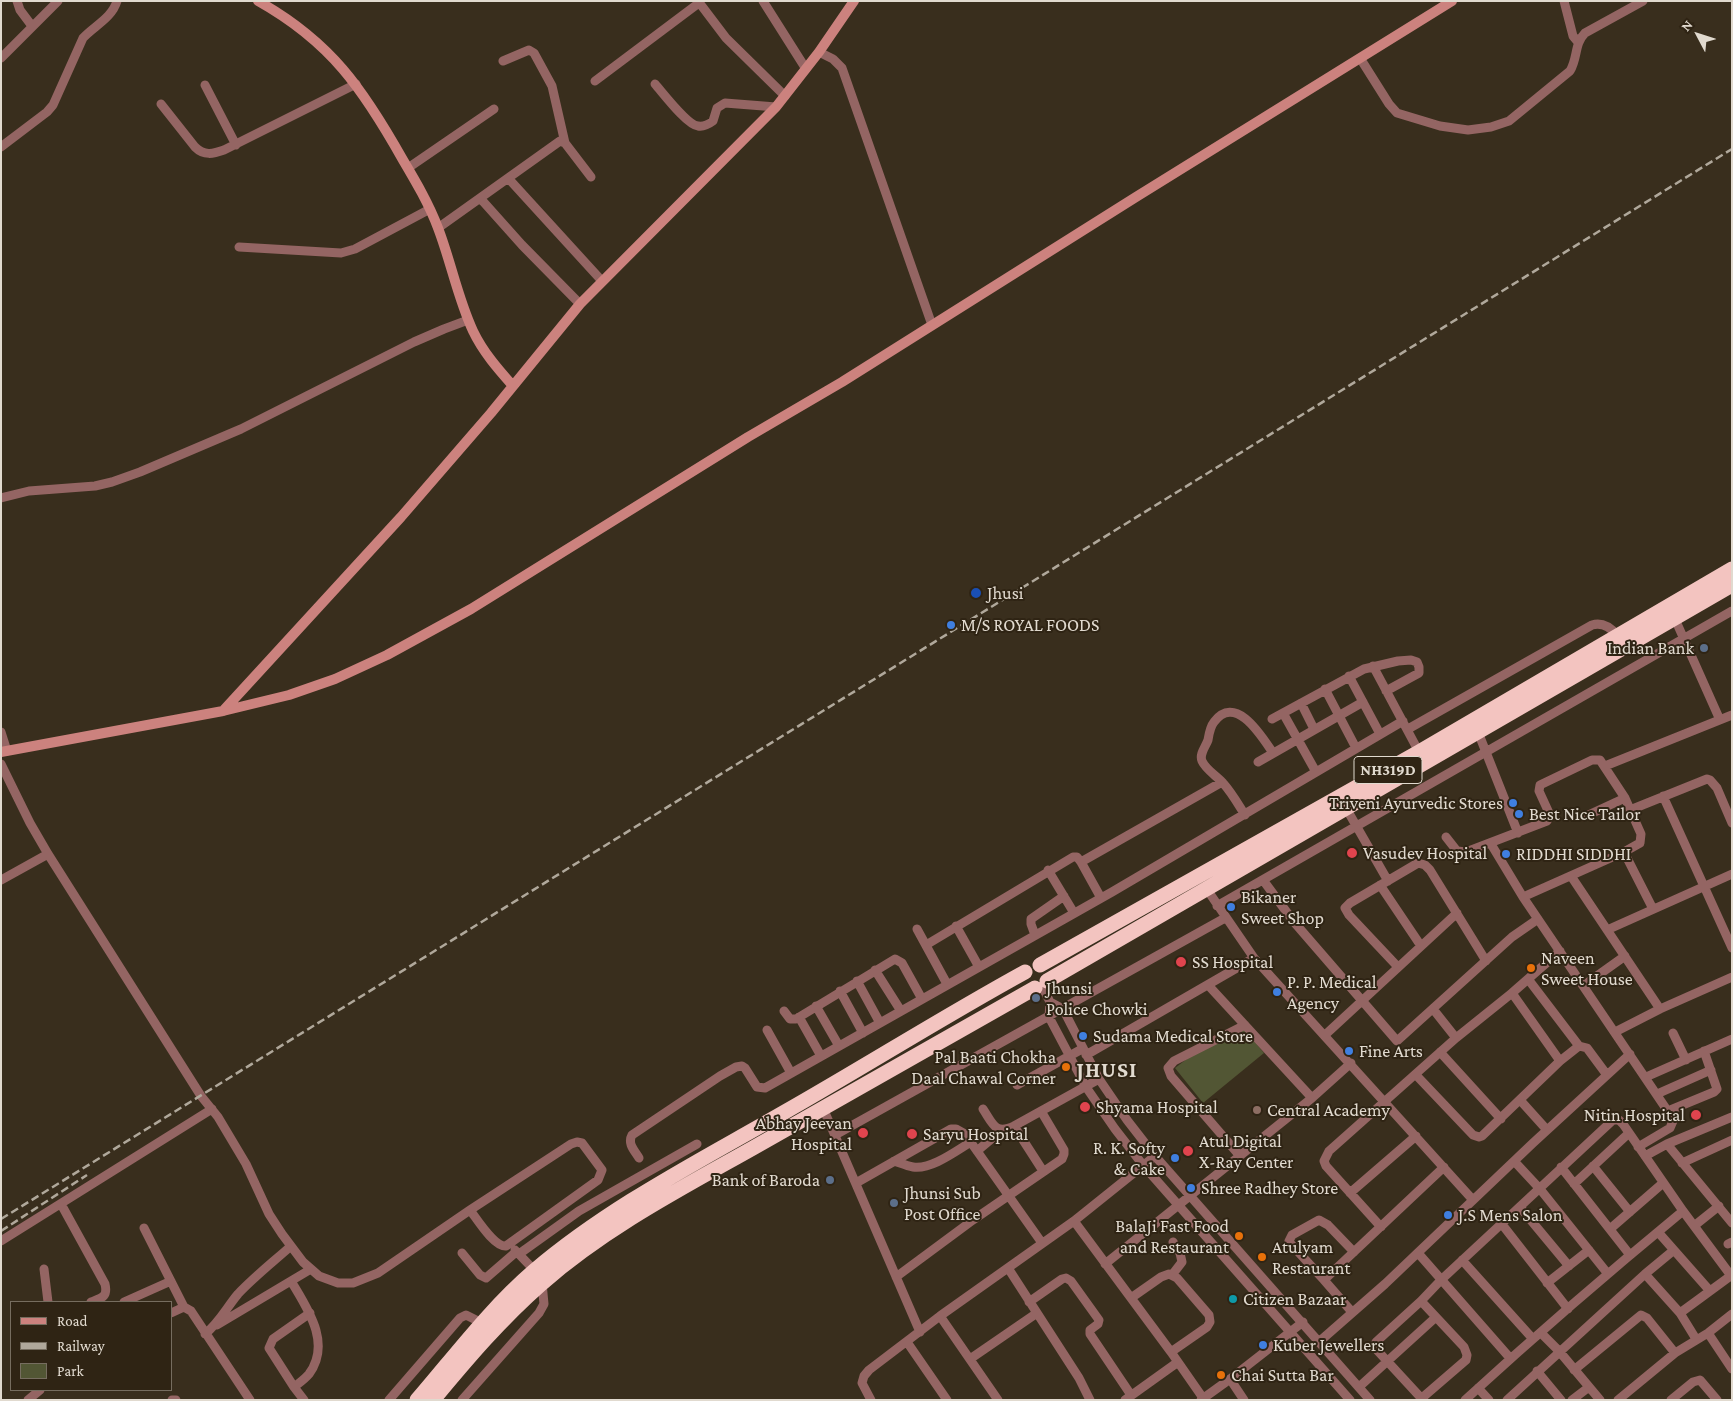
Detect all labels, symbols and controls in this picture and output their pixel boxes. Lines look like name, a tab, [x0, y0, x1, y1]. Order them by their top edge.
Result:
north arrow	[1673, 10, 1723, 60]
text: N	[1677, 17, 1696, 34]
place label: Jhusi	[987, 582, 1023, 604]
marker: Jhusi	[969, 586, 983, 600]
place label: M/S ROYAL FOODS	[961, 614, 1099, 636]
marker: M/S ROYAL FOODS	[945, 619, 957, 631]
place label: Indian Bank	[1607, 637, 1694, 659]
marker: Indian Bank	[1698, 642, 1710, 654]
road number: NH319D	[1354, 756, 1422, 784]
place label: Triveni Ayurvedic Stores	[1329, 792, 1503, 814]
marker: Triveni Ayurvedic Stores	[1507, 797, 1519, 809]
place label: Best Nice Tailor	[1529, 803, 1641, 825]
marker: Best Nice Tailor	[1513, 808, 1525, 820]
place label: Vasudev Hospital	[1363, 842, 1487, 864]
place label: RIDDHI SIDDHI	[1516, 843, 1631, 865]
marker: Vasudev Hospital	[1345, 846, 1359, 860]
marker: RIDDHI SIDDHI	[1500, 848, 1512, 860]
place label: Bikaner Sweet Shop	[1241, 886, 1324, 929]
marker: Bikaner Sweet Shop	[1225, 901, 1237, 913]
place label: Naveen Sweet House	[1541, 947, 1633, 990]
place label: SS Hospital	[1192, 951, 1273, 973]
marker: SS Hospital	[1174, 955, 1188, 969]
marker: Naveen Sweet House	[1525, 962, 1537, 974]
place label: P. P. Medical Agency	[1287, 971, 1377, 1014]
place label: Jhunsi Police Chowki	[1046, 977, 1147, 1020]
marker: P. P. Medical Agency	[1271, 986, 1283, 998]
marker: Jhunsi Police Chowki	[1030, 992, 1042, 1004]
place label: Sudama Medical Store	[1093, 1025, 1253, 1047]
marker: Sudama Medical Store	[1077, 1030, 1089, 1042]
place label: Fine Arts	[1359, 1040, 1423, 1062]
marker: Fine Arts	[1343, 1045, 1355, 1057]
place label: Pal Baati Chokha Daal Chawal Corner	[911, 1046, 1056, 1088]
district label: JHUSI	[1076, 1057, 1138, 1083]
marker: Pal Baati Chokha Daal Chawal Corner	[1060, 1061, 1072, 1073]
place label: Shyama Hospital	[1096, 1096, 1218, 1118]
place label: Central Academy	[1267, 1099, 1390, 1121]
marker: Shyama Hospital	[1078, 1100, 1092, 1114]
marker: Central Academy	[1251, 1104, 1263, 1116]
place label: Nitin Hospital	[1584, 1104, 1685, 1126]
marker: Nitin Hospital	[1689, 1108, 1703, 1122]
place label: Abhay Jeevan Hospital	[756, 1112, 852, 1154]
place label: Saryu Hospital	[923, 1123, 1028, 1145]
marker: Abhay Jeevan Hospital	[856, 1126, 870, 1140]
marker: Saryu Hospital	[905, 1127, 919, 1141]
place label: Atul Digital X-Ray Center	[1199, 1130, 1293, 1172]
place label: R. K. Softy & Cake	[1093, 1137, 1165, 1180]
marker: Atul Digital X-Ray Center	[1181, 1144, 1195, 1158]
marker: R. K. Softy & Cake	[1169, 1152, 1181, 1164]
place label: Bank of Baroda	[712, 1169, 820, 1191]
marker: Bank of Baroda	[824, 1174, 836, 1186]
place label: Shree Radhey Store	[1201, 1177, 1338, 1199]
place label: Jhunsi Sub Post Office	[904, 1182, 981, 1224]
marker: Shree Radhey Store	[1185, 1182, 1197, 1194]
marker: Jhunsi Sub Post Office	[888, 1197, 900, 1209]
place label: J.S Mens Salon	[1458, 1204, 1562, 1226]
marker: J.S Mens Salon	[1442, 1209, 1454, 1221]
place label: BalaJi Fast Food and Restaurant	[1115, 1215, 1229, 1258]
marker: BalaJi Fast Food and Restaurant	[1233, 1230, 1245, 1242]
place label: Atulyam Restaurant	[1272, 1236, 1350, 1278]
marker: Atulyam Restaurant	[1256, 1251, 1268, 1263]
place label: Citizen Bazaar	[1243, 1288, 1346, 1310]
marker: Citizen Bazaar	[1227, 1293, 1239, 1305]
legend	[10, 1301, 172, 1391]
text: Road	[57, 1313, 87, 1329]
place label: Kuber Jewellers	[1273, 1334, 1384, 1356]
text: Railway	[57, 1338, 105, 1354]
marker: Kuber Jewellers	[1257, 1339, 1269, 1351]
text: Park	[57, 1363, 84, 1379]
place label: Chai Sutta Bar	[1231, 1364, 1334, 1386]
marker: Chai Sutta Bar	[1215, 1369, 1227, 1381]

